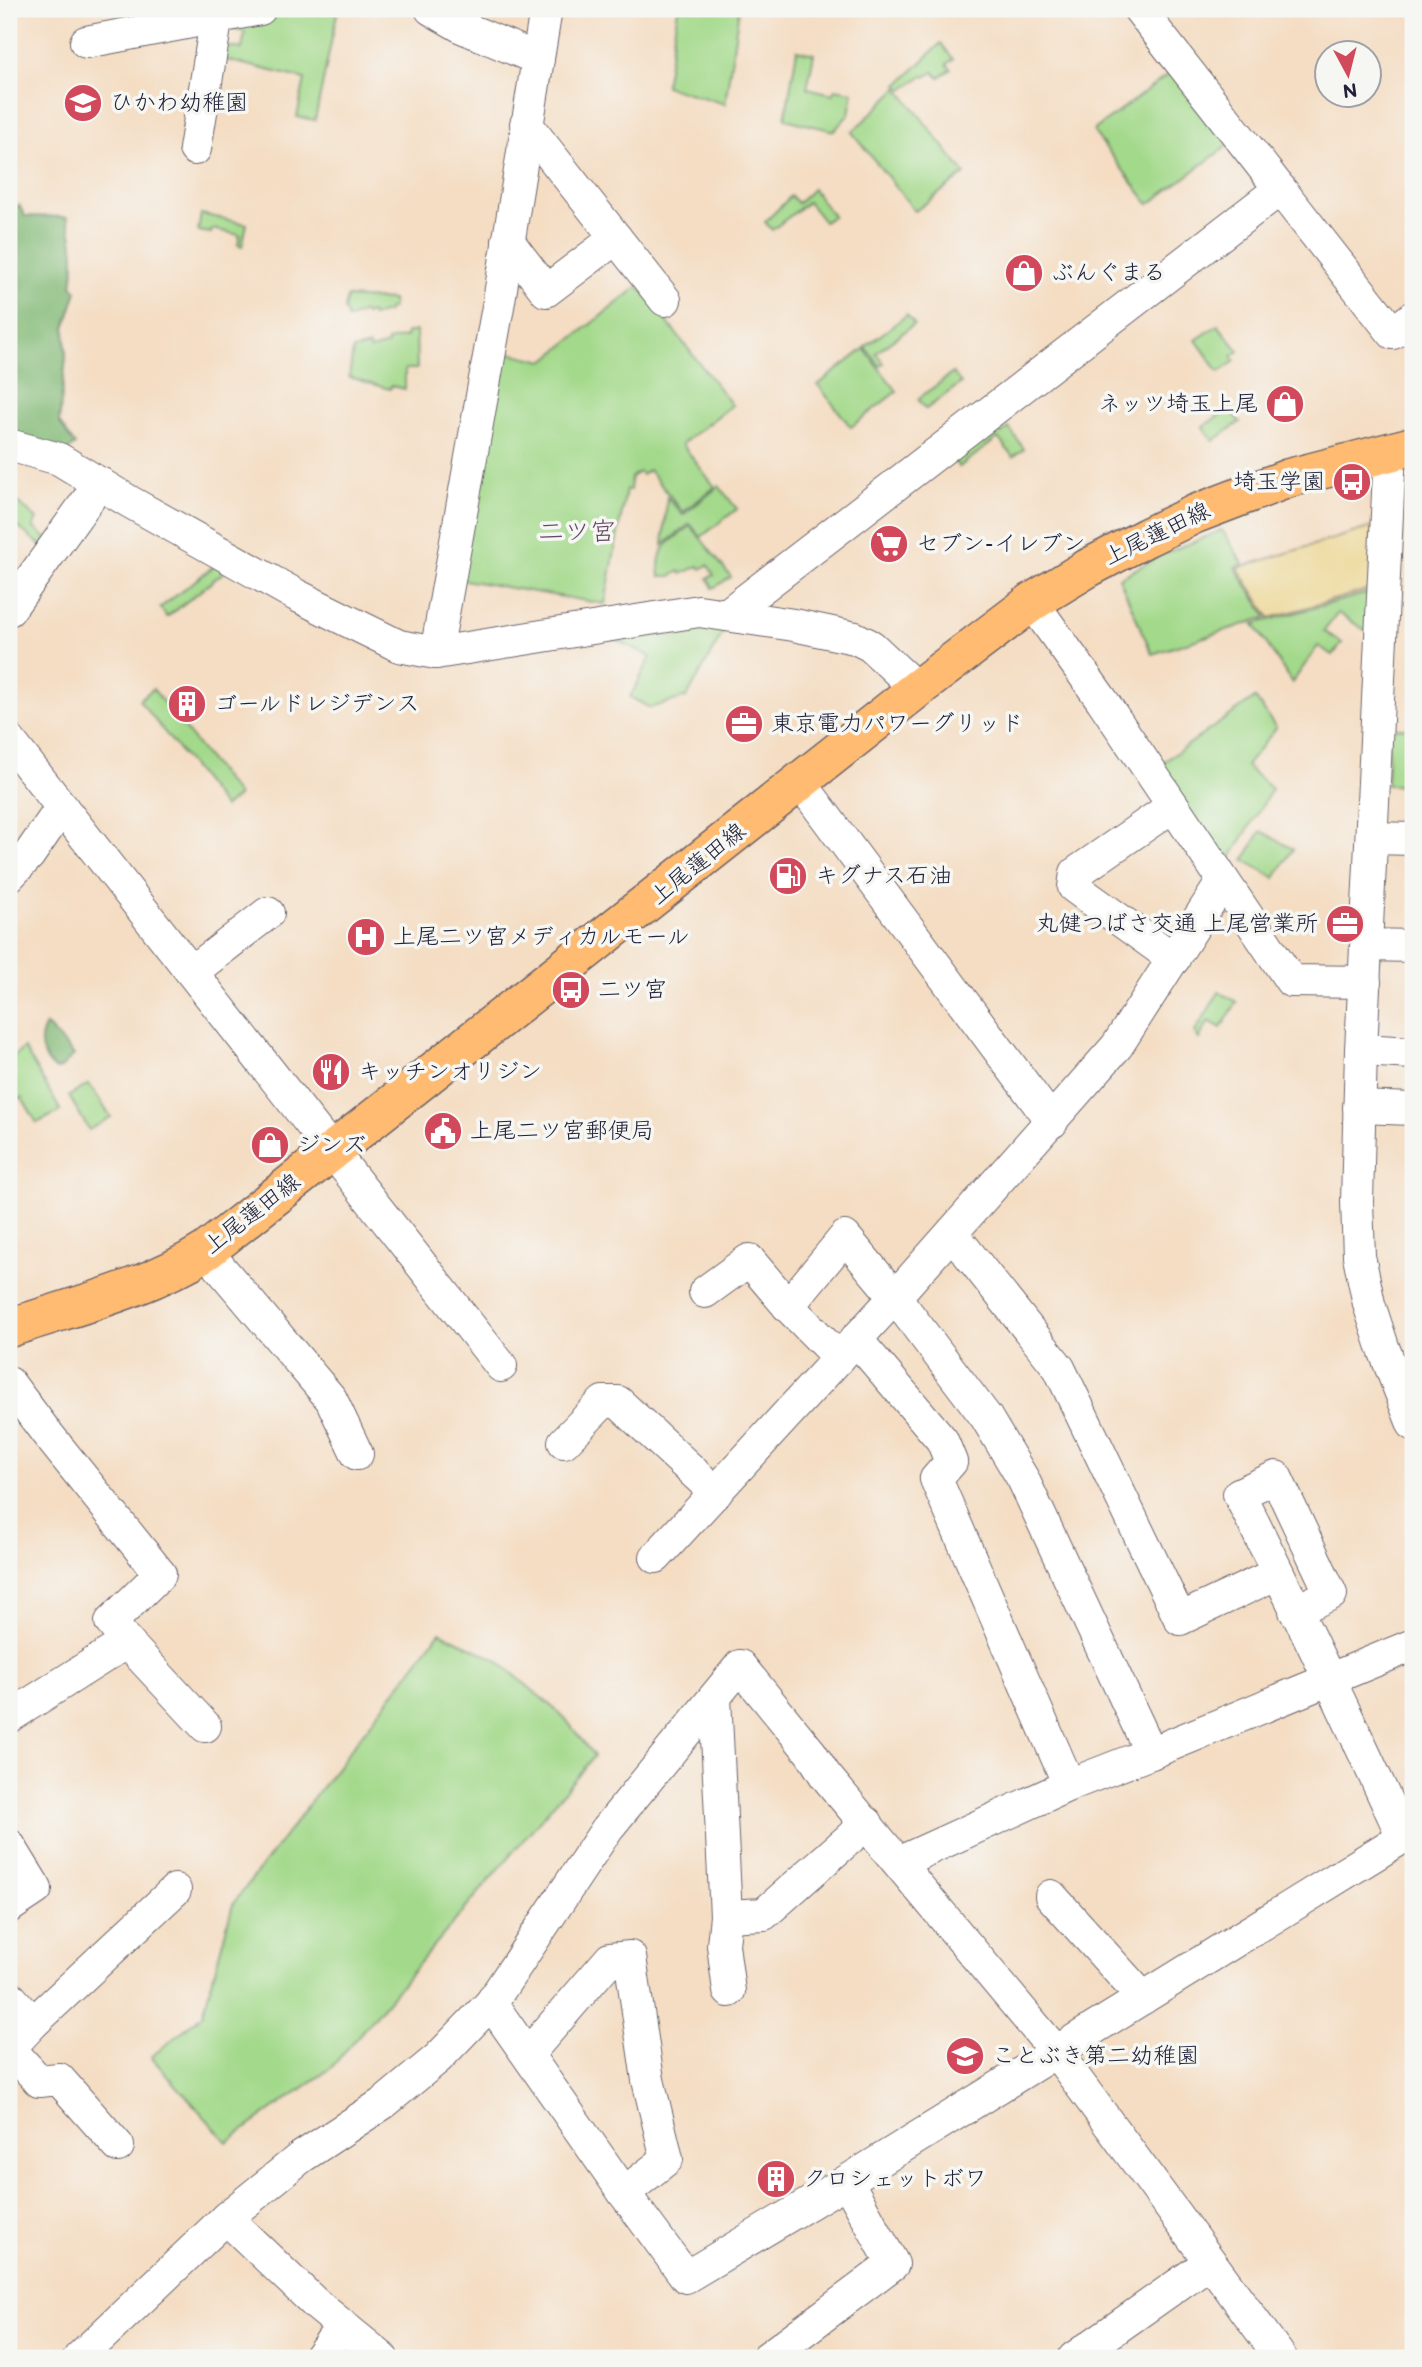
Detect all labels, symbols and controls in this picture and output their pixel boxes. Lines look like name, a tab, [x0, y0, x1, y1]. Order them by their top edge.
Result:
north arrow	[1314, 38, 1384, 108]
text: N	[1341, 77, 1358, 102]
school or university icon: ひかわ幼稚園	[62, 82, 104, 124]
place label: ひかわ幼稚園	[110, 89, 248, 117]
shop icon: ぶんぐまる	[1003, 252, 1045, 294]
place label: ぶんぐまる	[1051, 259, 1166, 287]
shop icon: ネッツ埼玉上尾	[1264, 383, 1306, 425]
place label: ネッツ埼玉上尾	[1098, 390, 1258, 418]
bus stop icon: 埼玉学園	[1331, 461, 1373, 503]
place label: 埼玉学園	[1233, 468, 1325, 496]
street label: 上尾蓮田線	[1099, 496, 1215, 572]
district label: 二ツ宮	[538, 517, 616, 548]
supermarket icon: セブン-イレブン	[868, 523, 910, 565]
place label: セブン-イレブン	[916, 530, 1085, 558]
building icon: ゴールドレジデンス	[166, 683, 208, 725]
place label: ゴールドレジデンス	[214, 690, 420, 718]
office icon: 東京電力パワーグリッド	[723, 703, 765, 745]
place label: 東京電力パワーグリッド	[771, 710, 1024, 738]
street label: 上尾蓮田線	[645, 817, 751, 911]
fuel station icon: キグナス石油	[767, 855, 809, 897]
place label: キグナス石油	[815, 862, 952, 890]
office icon: 丸健つばさ交通 上尾営業所	[1324, 903, 1366, 945]
place label: 丸健つばさ交通 上尾営業所	[1036, 910, 1318, 938]
hospital icon: 上尾二ツ宮メディカルモール	[345, 916, 387, 958]
place label: 上尾二ツ宮メディカルモール	[393, 923, 690, 951]
bus stop icon: 二ツ宮	[550, 969, 592, 1011]
place label: 二ツ宮	[598, 976, 667, 1004]
restaurant icon: キッチンオリジン	[310, 1051, 352, 1093]
place label: キッチンオリジン	[358, 1058, 542, 1086]
public building icon: 上尾二ツ宮郵便局	[422, 1110, 464, 1152]
place label: 上尾二ツ宮郵便局	[470, 1117, 654, 1145]
shop icon: ジンズ	[249, 1124, 291, 1166]
place label: ジンズ	[297, 1131, 366, 1159]
street label: 上尾蓮田線	[198, 1168, 306, 1260]
school or university icon: ことぶき第二幼稚園	[944, 2035, 986, 2077]
place label: ことぶき第二幼稚園	[992, 2042, 1199, 2070]
building icon: クロシェットボワ	[755, 2158, 797, 2200]
place label: クロシェットボワ	[803, 2165, 987, 2193]

